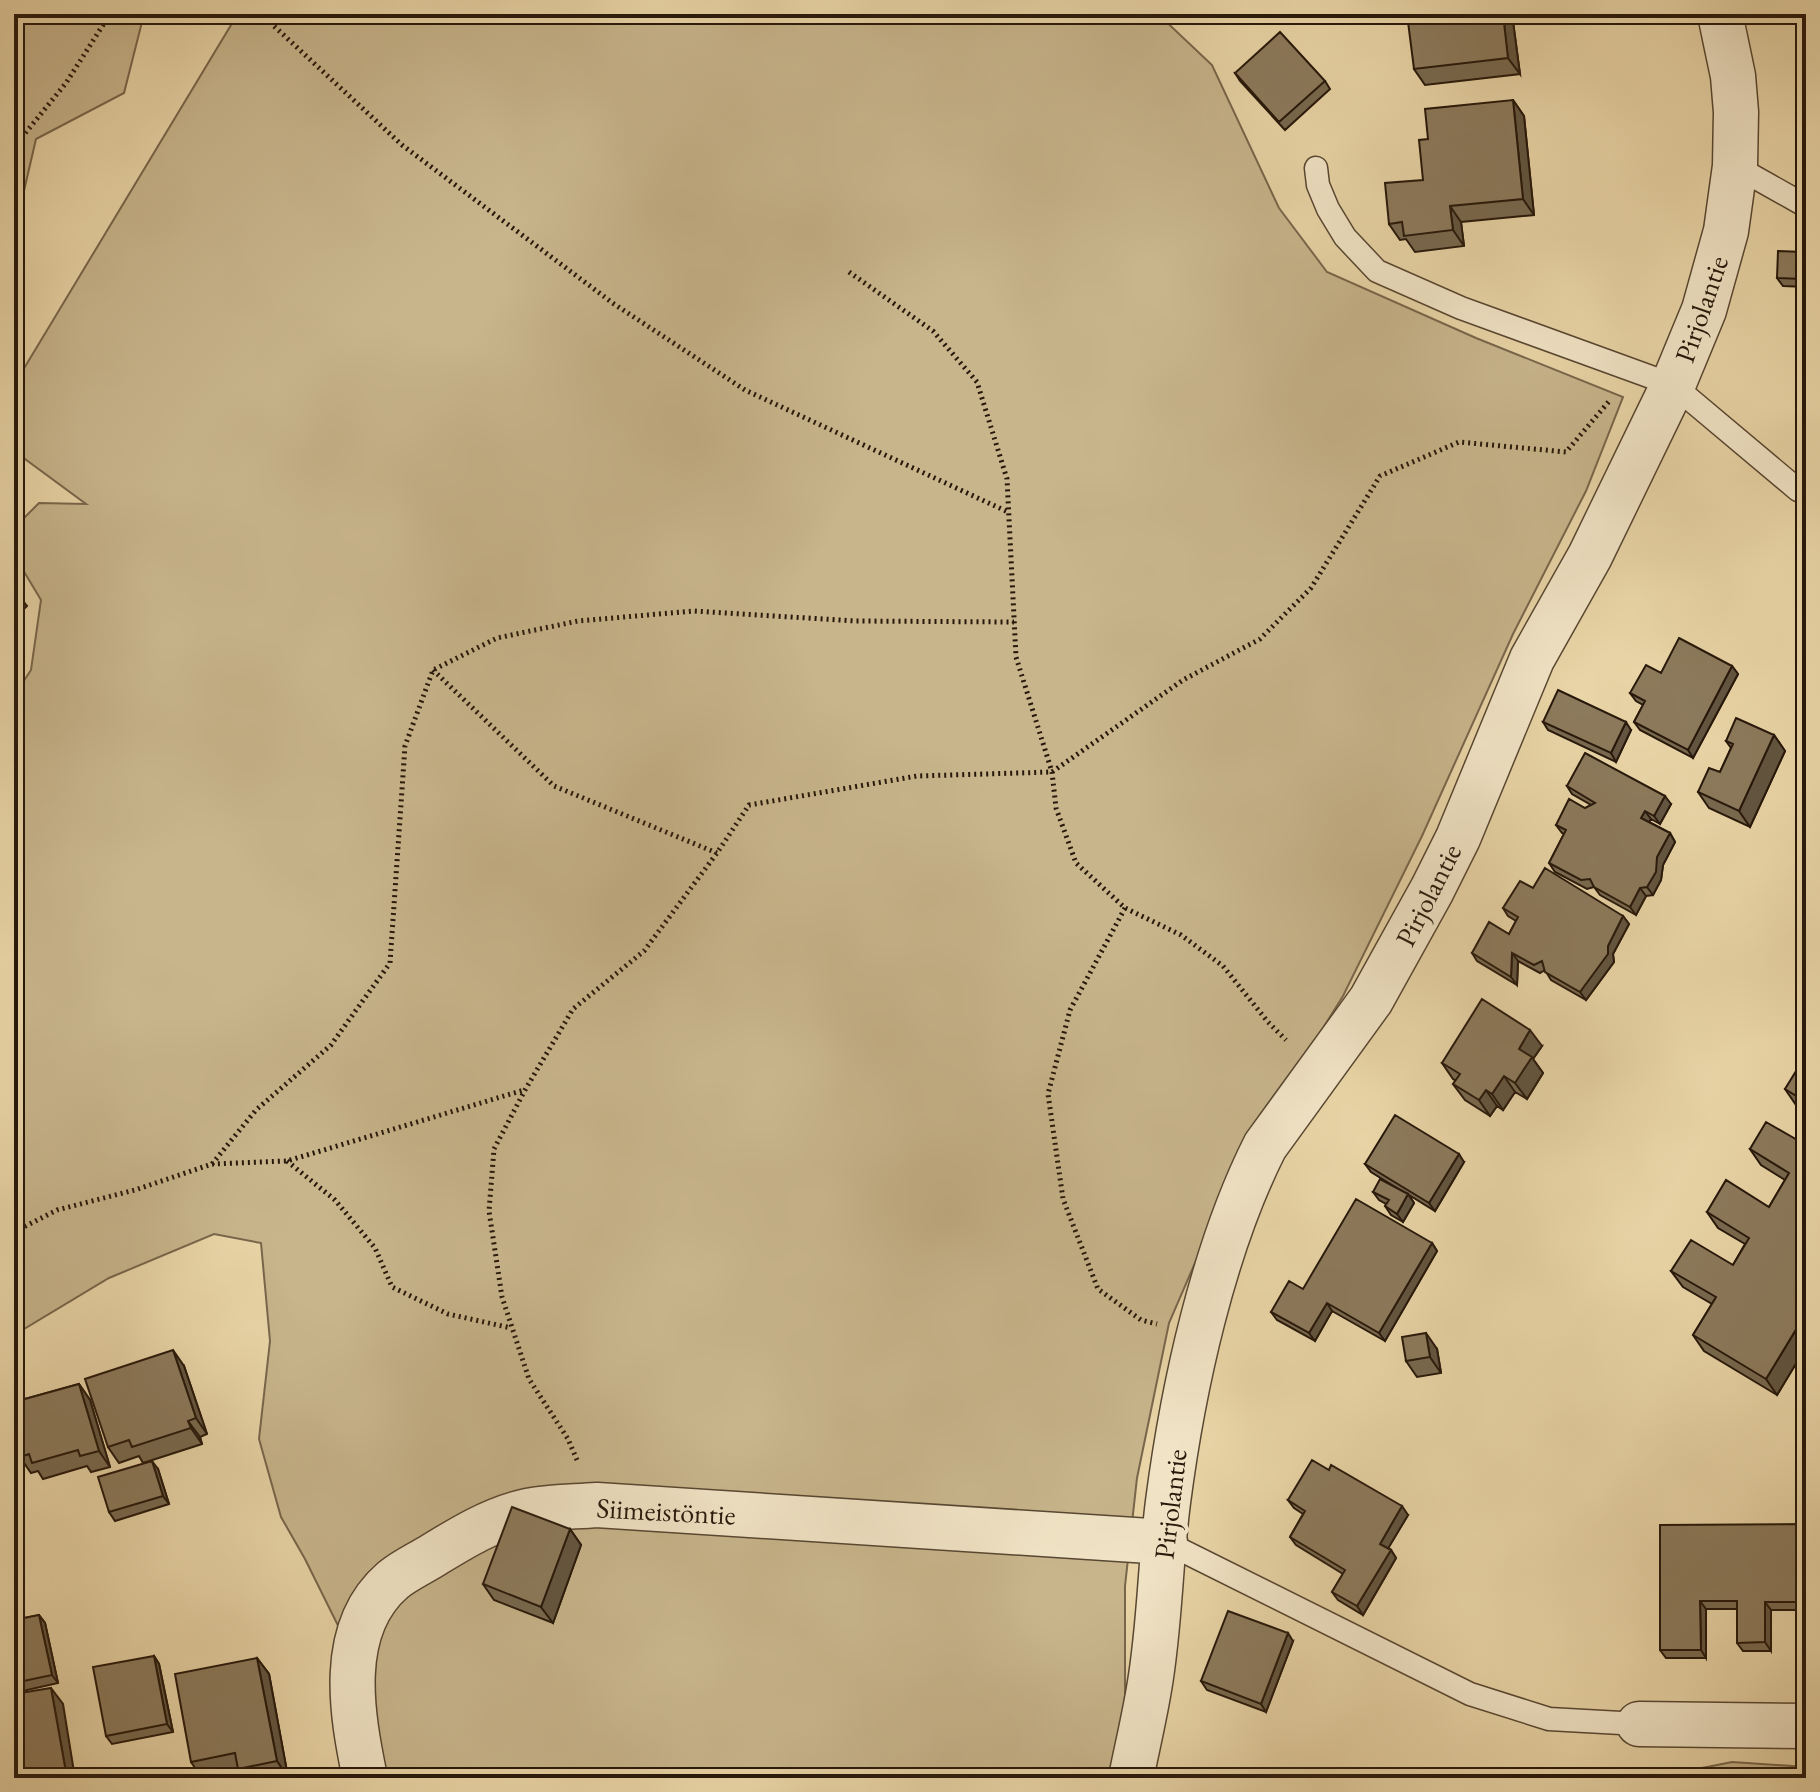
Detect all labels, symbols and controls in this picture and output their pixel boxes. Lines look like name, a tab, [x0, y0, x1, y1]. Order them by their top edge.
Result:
street label: Pirjolantie	[1666, 251, 1736, 367]
street label: Pirjolantie	[1387, 837, 1469, 952]
street label: Pirjolantie	[1145, 1447, 1195, 1561]
street label: Siimeistöntie	[595, 1489, 737, 1533]

